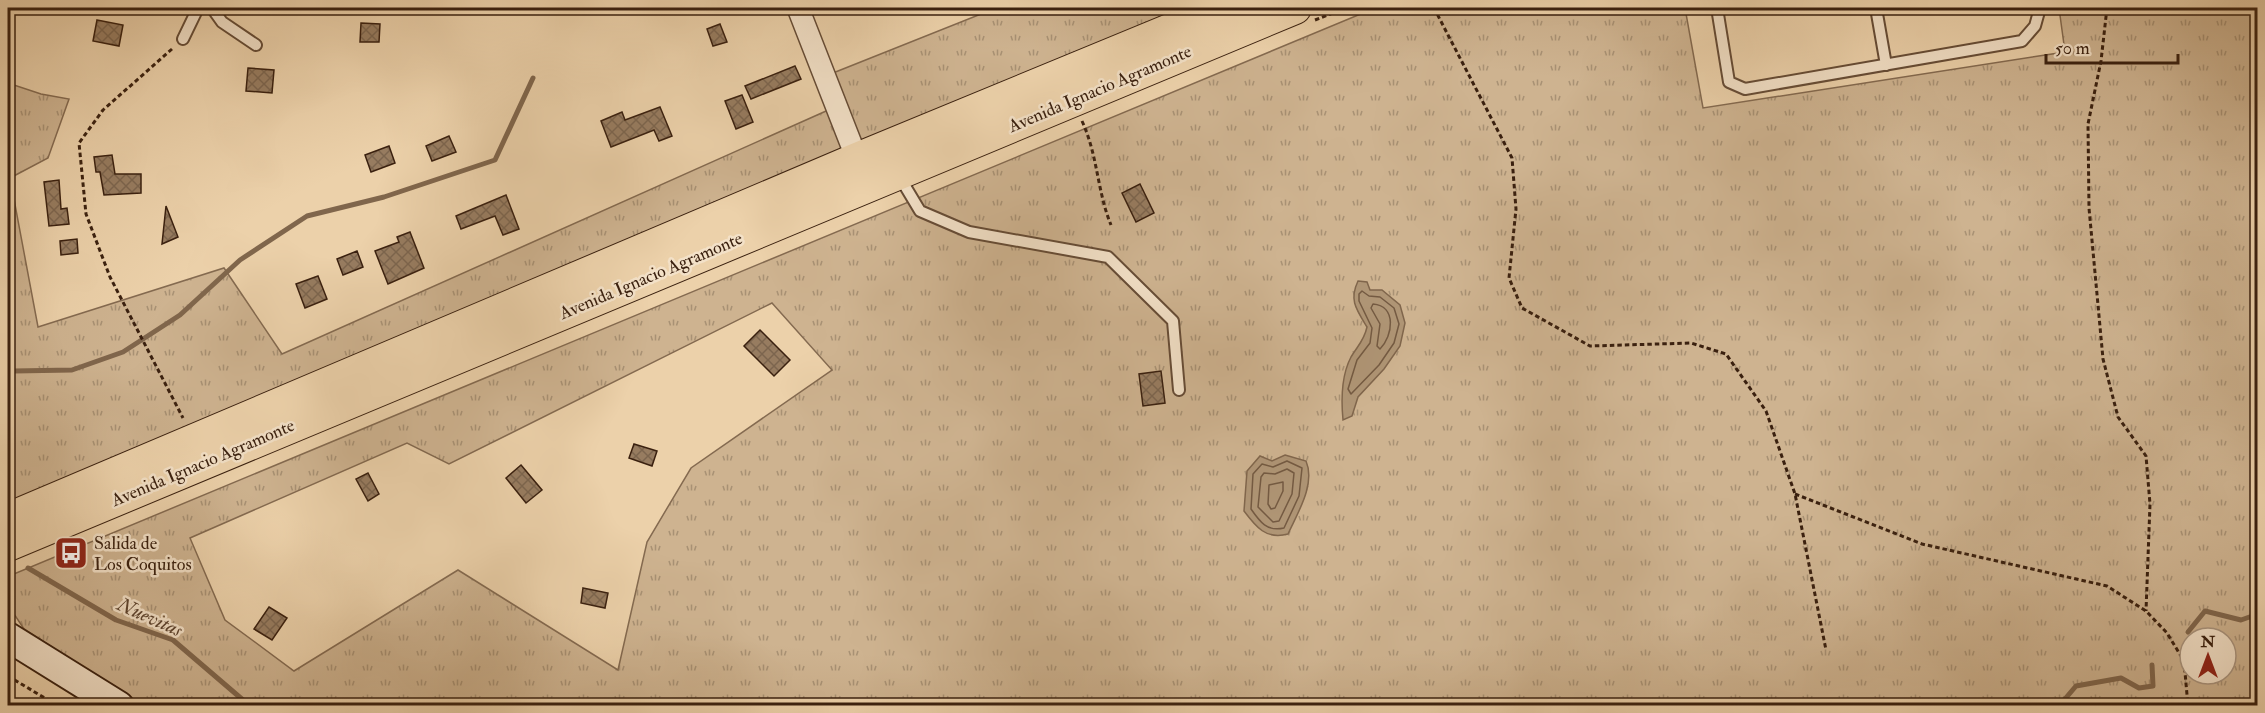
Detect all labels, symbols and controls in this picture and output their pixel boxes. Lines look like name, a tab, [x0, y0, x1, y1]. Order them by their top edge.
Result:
scale bar	[2046, 27, 2178, 65]
text: 50 m	[2055, 37, 2090, 60]
street label: Avenida Ignacio Agramonte	[1004, 40, 1196, 138]
street label: Avenida Ignacio Agramonte	[555, 227, 747, 325]
street label: Avenida Ignacio Agramonte	[107, 414, 299, 512]
place label: Salida de Los Coquitos	[94, 532, 192, 576]
bus stop icon: Salida de Los Coquitos	[53, 535, 89, 571]
water label: Nuevitas	[113, 591, 187, 643]
north arrow	[2178, 626, 2238, 686]
text: N	[2200, 632, 2216, 652]

